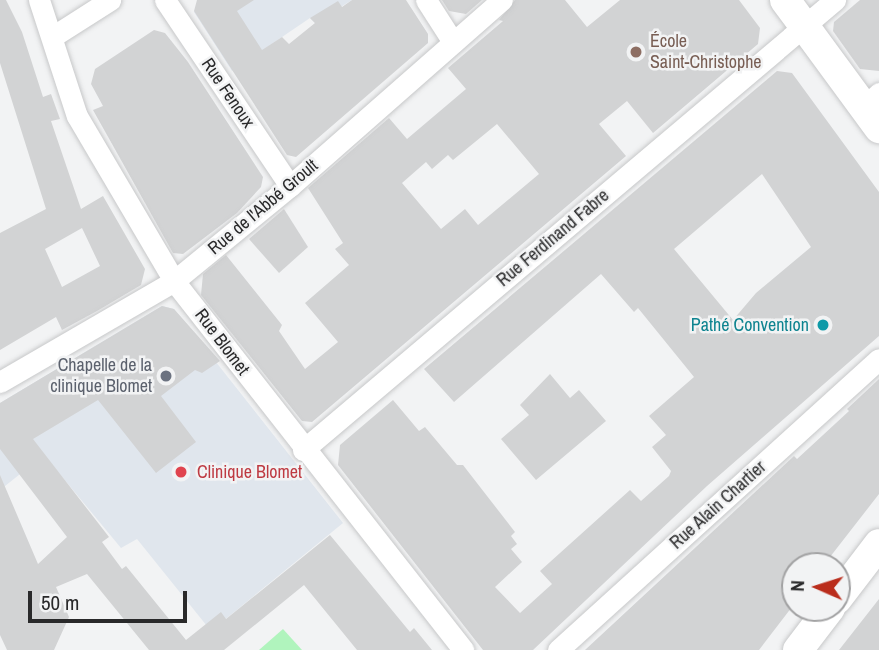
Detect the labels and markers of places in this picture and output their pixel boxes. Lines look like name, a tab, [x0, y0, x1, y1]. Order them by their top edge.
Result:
place label: École Saint-Christophe	[650, 31, 762, 74]
marker: École Saint-Christophe	[628, 44, 644, 60]
place label: Pathé Convention	[691, 314, 809, 336]
marker: Pathé Convention	[815, 317, 831, 333]
place label: Chapelle de la clinique Blomet	[50, 355, 152, 398]
marker: Chapelle de la clinique Blomet	[158, 368, 174, 384]
place label: Clinique Blomet	[197, 461, 302, 483]
marker: Clinique Blomet	[171, 462, 191, 482]

